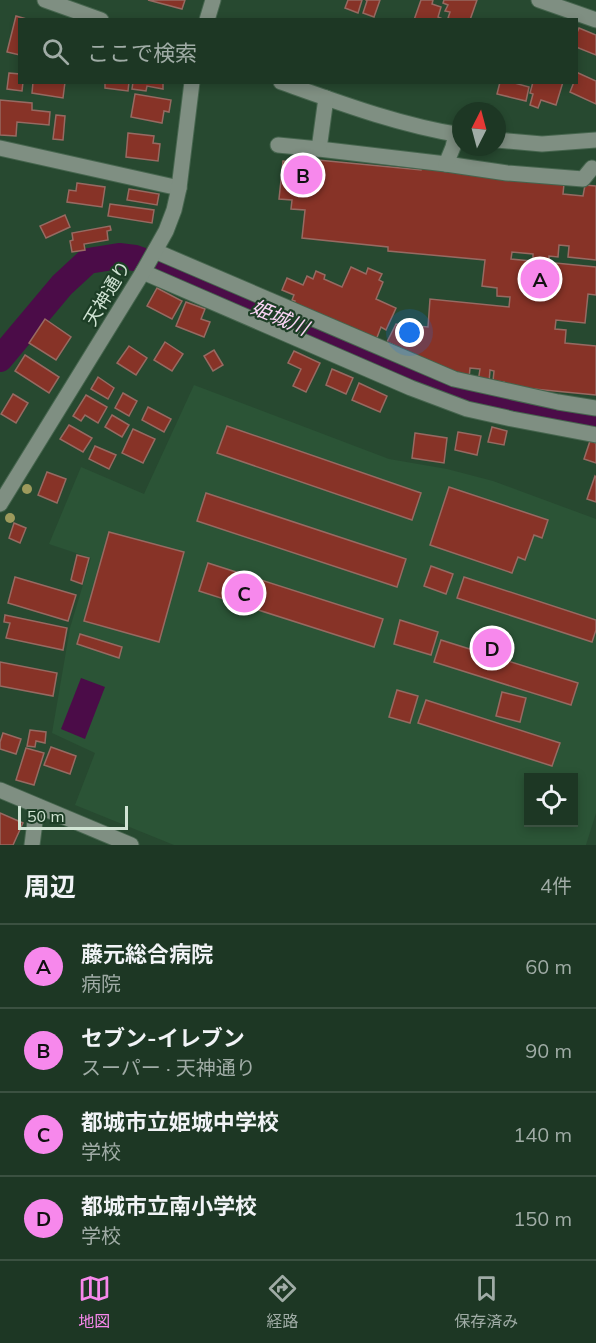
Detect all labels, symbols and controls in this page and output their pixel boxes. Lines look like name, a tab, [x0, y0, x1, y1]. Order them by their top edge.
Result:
search box	[18, 18, 578, 84]
icon: search	[39, 35, 72, 68]
text: ここで検索	[87, 39, 197, 67]
north arrow	[452, 102, 506, 156]
pin: B	[284, 152, 322, 198]
street label: 天神通り	[79, 256, 135, 330]
pin: A	[520, 256, 560, 302]
water label: 姫城川	[248, 294, 314, 341]
your location	[395, 318, 424, 347]
pin: C	[224, 570, 264, 616]
pin: D	[472, 626, 512, 670]
map controls	[524, 773, 578, 827]
button: locate	[524, 773, 578, 827]
scale bar	[18, 803, 128, 830]
text: 50 m	[27, 806, 64, 826]
text: 周辺	[24, 870, 76, 903]
text: 4件	[540, 873, 572, 898]
text: 藤元総合病院	[81, 940, 213, 968]
text: A	[36, 954, 51, 979]
text: 60 m	[525, 954, 572, 979]
text: 病院	[81, 971, 121, 996]
text: セブン-イレブン	[81, 1024, 245, 1052]
text: B	[37, 1038, 50, 1063]
text: 90 m	[525, 1038, 572, 1063]
text: スーパー · 天神通り	[81, 1055, 256, 1080]
text: 都城市立姫城中学校	[81, 1108, 279, 1136]
text: C	[37, 1122, 50, 1147]
text: 140 m	[513, 1122, 572, 1147]
text: 学校	[81, 1139, 121, 1164]
text: 都城市立南小学校	[81, 1192, 257, 1220]
text: D	[36, 1206, 51, 1231]
text: 150 m	[513, 1206, 572, 1231]
text: 学校	[81, 1223, 121, 1248]
tab: 地図	[78, 1272, 111, 1332]
tab: 経路	[266, 1272, 299, 1332]
tab: 保存済み	[454, 1272, 518, 1332]

